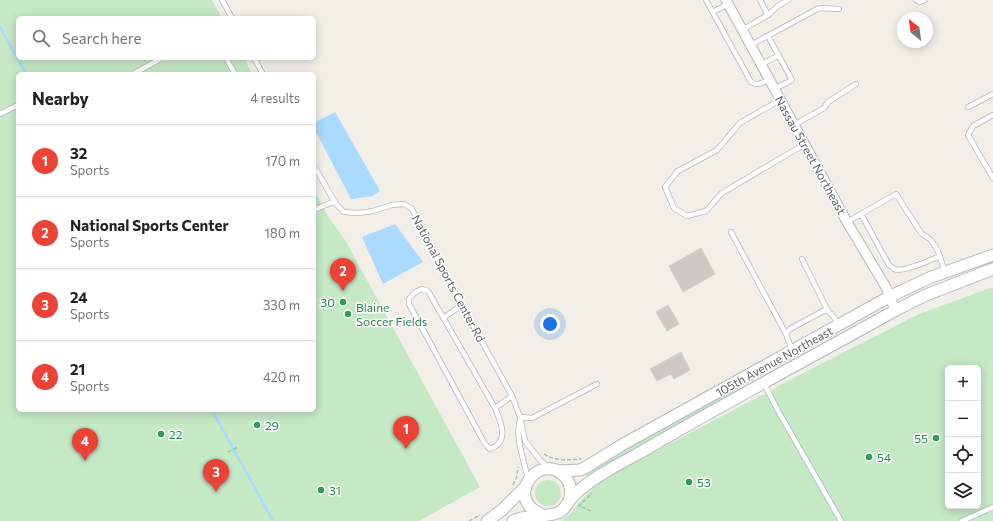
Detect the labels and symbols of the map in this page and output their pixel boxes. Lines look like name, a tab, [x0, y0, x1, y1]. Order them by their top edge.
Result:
north arrow	[897, 12, 933, 48]
street label: Nassau Street Northeast	[773, 93, 850, 217]
street label: National Sports Center Rd	[409, 212, 489, 344]
pin: 2	[330, 258, 356, 291]
place label: 30	[320, 295, 335, 309]
marker: 30	[338, 297, 348, 307]
place label: Blaine Soccer Fields	[356, 300, 427, 328]
marker: Blaine Soccer Fields	[343, 309, 353, 319]
your location	[540, 314, 560, 334]
street label: 105th Avenue Northeast	[713, 323, 835, 399]
pin: 1	[393, 416, 419, 449]
place label: 29	[265, 418, 279, 432]
marker: 29	[252, 420, 262, 430]
place label: 22	[169, 427, 183, 441]
pin: 4	[72, 428, 98, 461]
marker: 22	[156, 429, 166, 439]
place label: 55	[914, 431, 928, 445]
marker: 55	[931, 433, 941, 443]
place label: 54	[877, 450, 891, 464]
marker: 54	[864, 452, 874, 462]
pin: 3	[203, 459, 229, 492]
place label: 53	[697, 475, 711, 489]
marker: 53	[684, 477, 694, 487]
place label: 31	[329, 483, 341, 497]
marker: 31	[316, 485, 326, 495]

